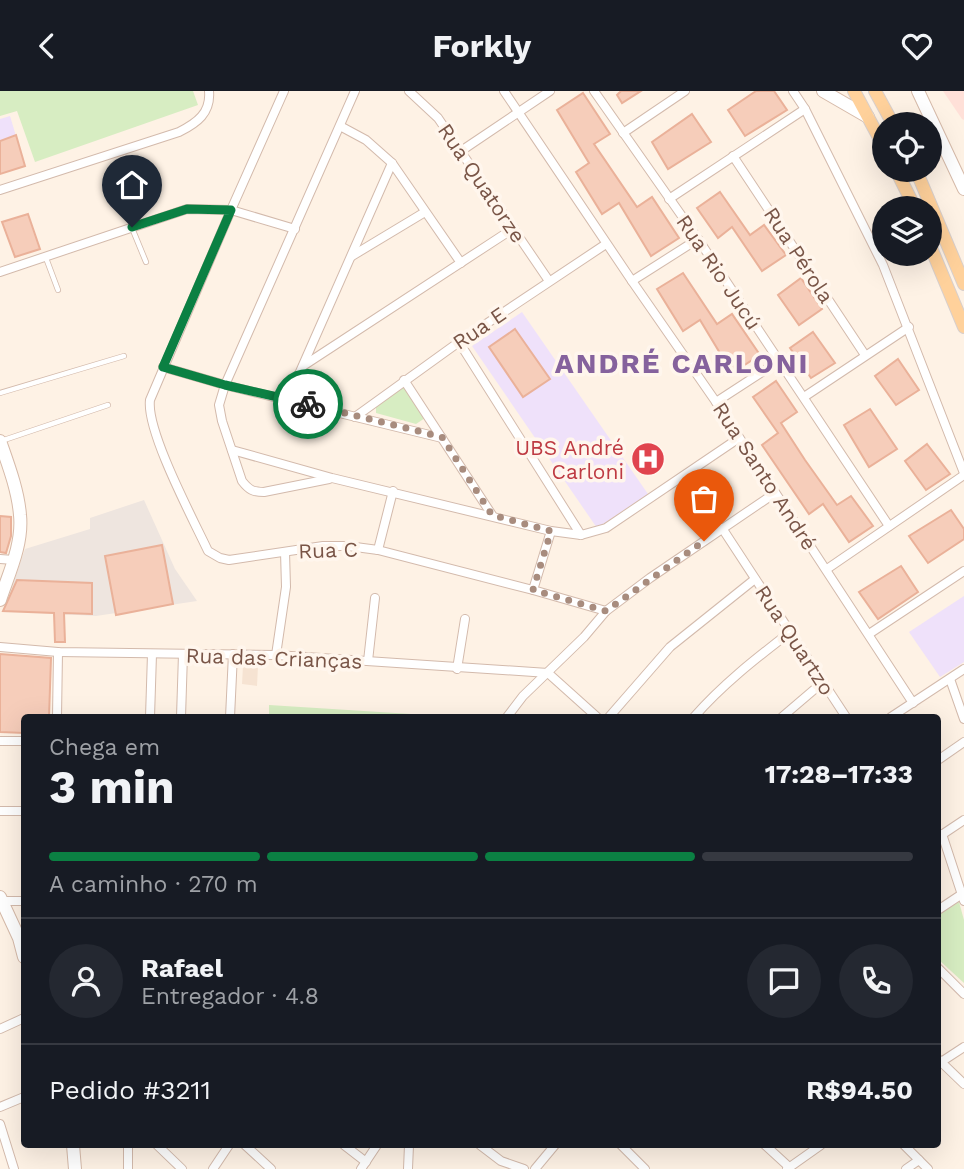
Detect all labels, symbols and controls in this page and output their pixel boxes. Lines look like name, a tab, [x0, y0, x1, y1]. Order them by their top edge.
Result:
icon: back	[28, 27, 66, 65]
text: Forkly	[433, 27, 531, 65]
icon: heart	[898, 27, 936, 65]
map controls	[872, 112, 942, 266]
button: locate	[872, 112, 942, 182]
street label: Rua Quatorze	[433, 119, 531, 247]
pin	[102, 155, 162, 227]
icon: home	[113, 166, 151, 204]
button: layers	[872, 196, 942, 266]
street label: Rua Pérola	[759, 202, 839, 308]
street label: Rua Rio Jucú	[671, 210, 767, 334]
street label: Rua E	[448, 301, 510, 355]
district label: ANDRÉ CARLONI	[555, 347, 809, 380]
courier	[273, 369, 343, 439]
icon: bike	[289, 385, 327, 423]
street label: Rua Santo André	[708, 397, 822, 555]
place label: UBS André Carloni	[515, 435, 624, 484]
hospital icon: UBS André Carloni	[629, 440, 667, 478]
pin	[674, 469, 734, 541]
icon: bag	[685, 480, 723, 518]
street label: Rua C	[298, 536, 358, 564]
street label: Rua Quartzo	[750, 580, 840, 700]
street label: Rua das Crianças	[185, 642, 363, 674]
text: Chega em	[49, 734, 160, 761]
text: 17:28–17:33	[765, 759, 913, 789]
text: 3 min	[49, 760, 175, 814]
text: A caminho · 270 m	[49, 871, 258, 898]
button: person	[49, 944, 123, 1018]
button: chat	[747, 944, 821, 1018]
button: phone	[839, 944, 913, 1018]
text: Rafael	[141, 953, 223, 983]
text: Entregador · 4.8	[141, 983, 319, 1010]
text: Pedido #3211	[49, 1075, 211, 1105]
text: R$94.50	[806, 1075, 913, 1105]

